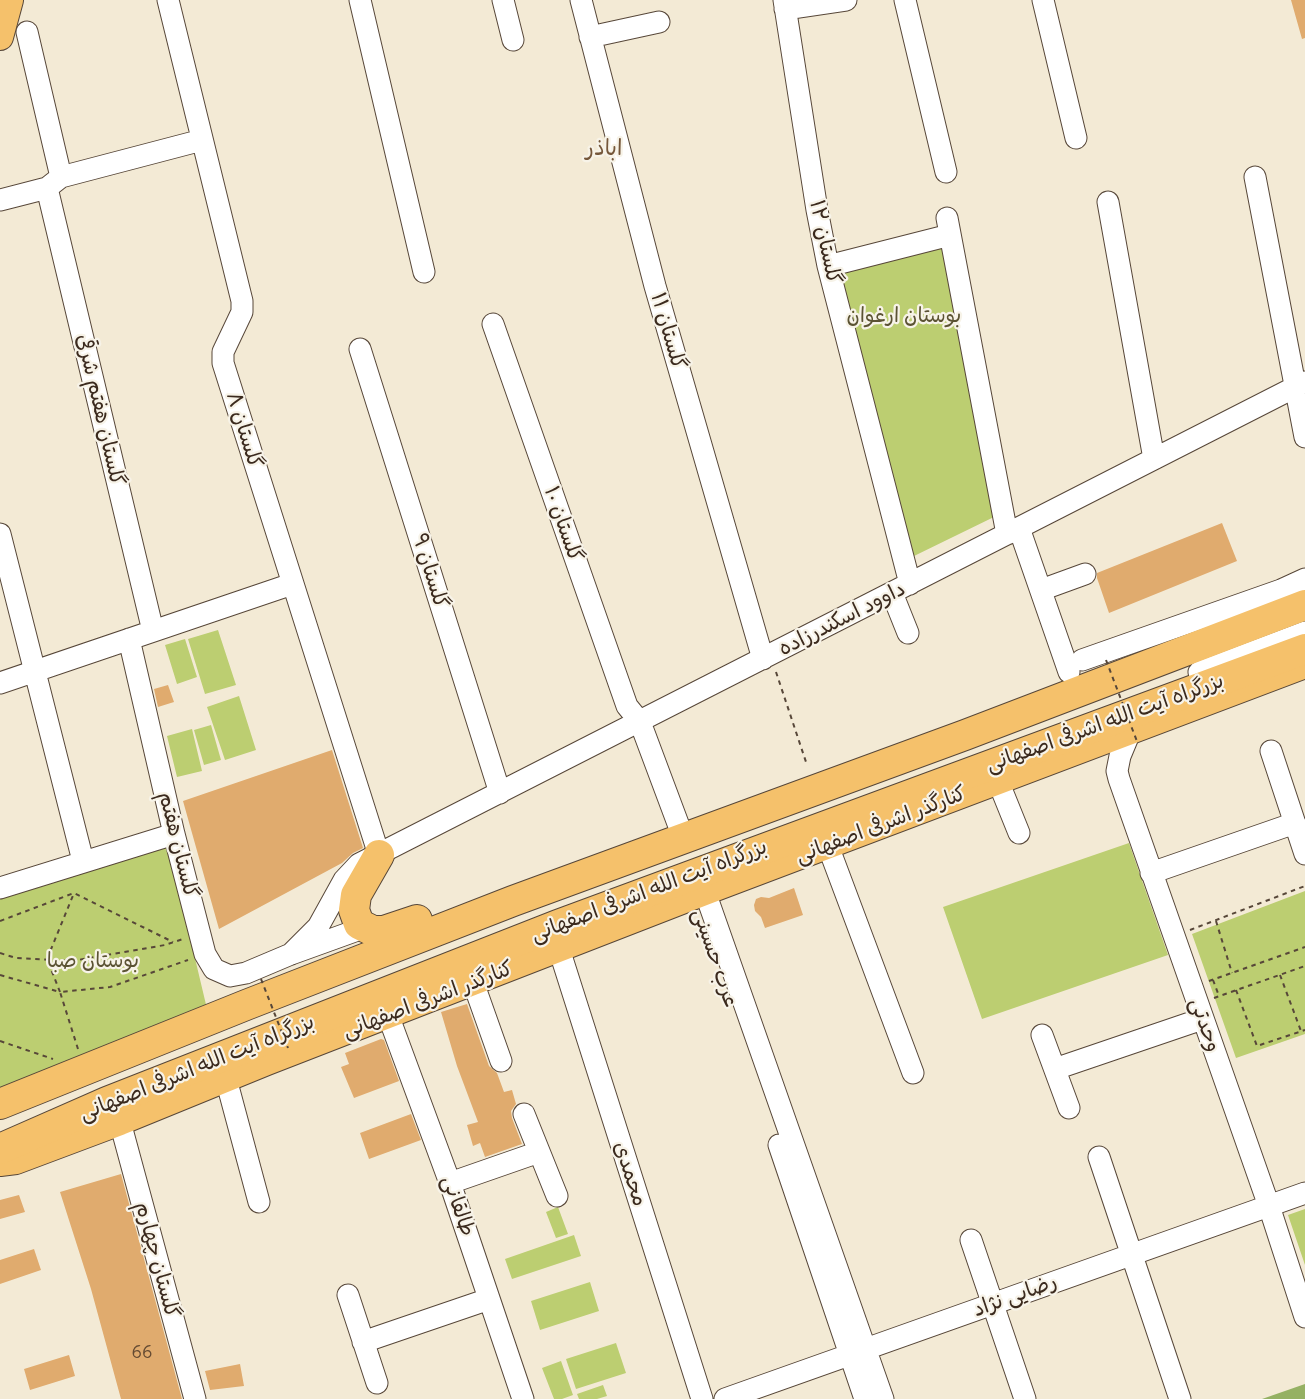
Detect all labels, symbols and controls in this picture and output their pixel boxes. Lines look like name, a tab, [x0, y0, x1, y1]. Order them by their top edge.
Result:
district label: اباذر	[586, 136, 622, 162]
street label: گلستان ۱۲	[804, 198, 846, 286]
street label: گلستان ۱۱	[645, 290, 691, 372]
park label: بوستان ارغوان	[847, 303, 961, 329]
street label: گلستان هفتم شرقی	[70, 332, 130, 488]
street label: گلستان ٨	[220, 389, 268, 471]
street label: گلستان ۱۰	[538, 483, 588, 565]
street label: گلستان ۹	[407, 531, 453, 611]
street label: داوود اسکندرزاده	[774, 576, 910, 662]
street label: بزرگراه آیت الله اشرفی اصفهانی	[983, 668, 1227, 778]
street label: کنارگذر اشرفی اصفهانی	[792, 781, 970, 869]
street label: گلستان هفتم	[153, 789, 203, 901]
street label: بزرگراه آیت الله اشرفی اصفهانی	[527, 834, 771, 948]
street label: عرب حسینی	[686, 905, 744, 1011]
park label: بوستان صبا	[47, 948, 139, 974]
street label: کنارگذر اشرفی اصفهانی	[339, 956, 517, 1044]
street label: وحدتی	[1184, 995, 1226, 1055]
street label: بزرگراه آیت الله اشرفی اصفهانی	[76, 1009, 318, 1127]
street label: محمدی	[608, 1138, 652, 1210]
street label: طالقانی	[436, 1172, 480, 1240]
street label: گلستان چهارم	[129, 1199, 185, 1321]
street label: رضایی نژاد	[970, 1269, 1060, 1323]
house number: 66	[132, 1342, 152, 1364]

